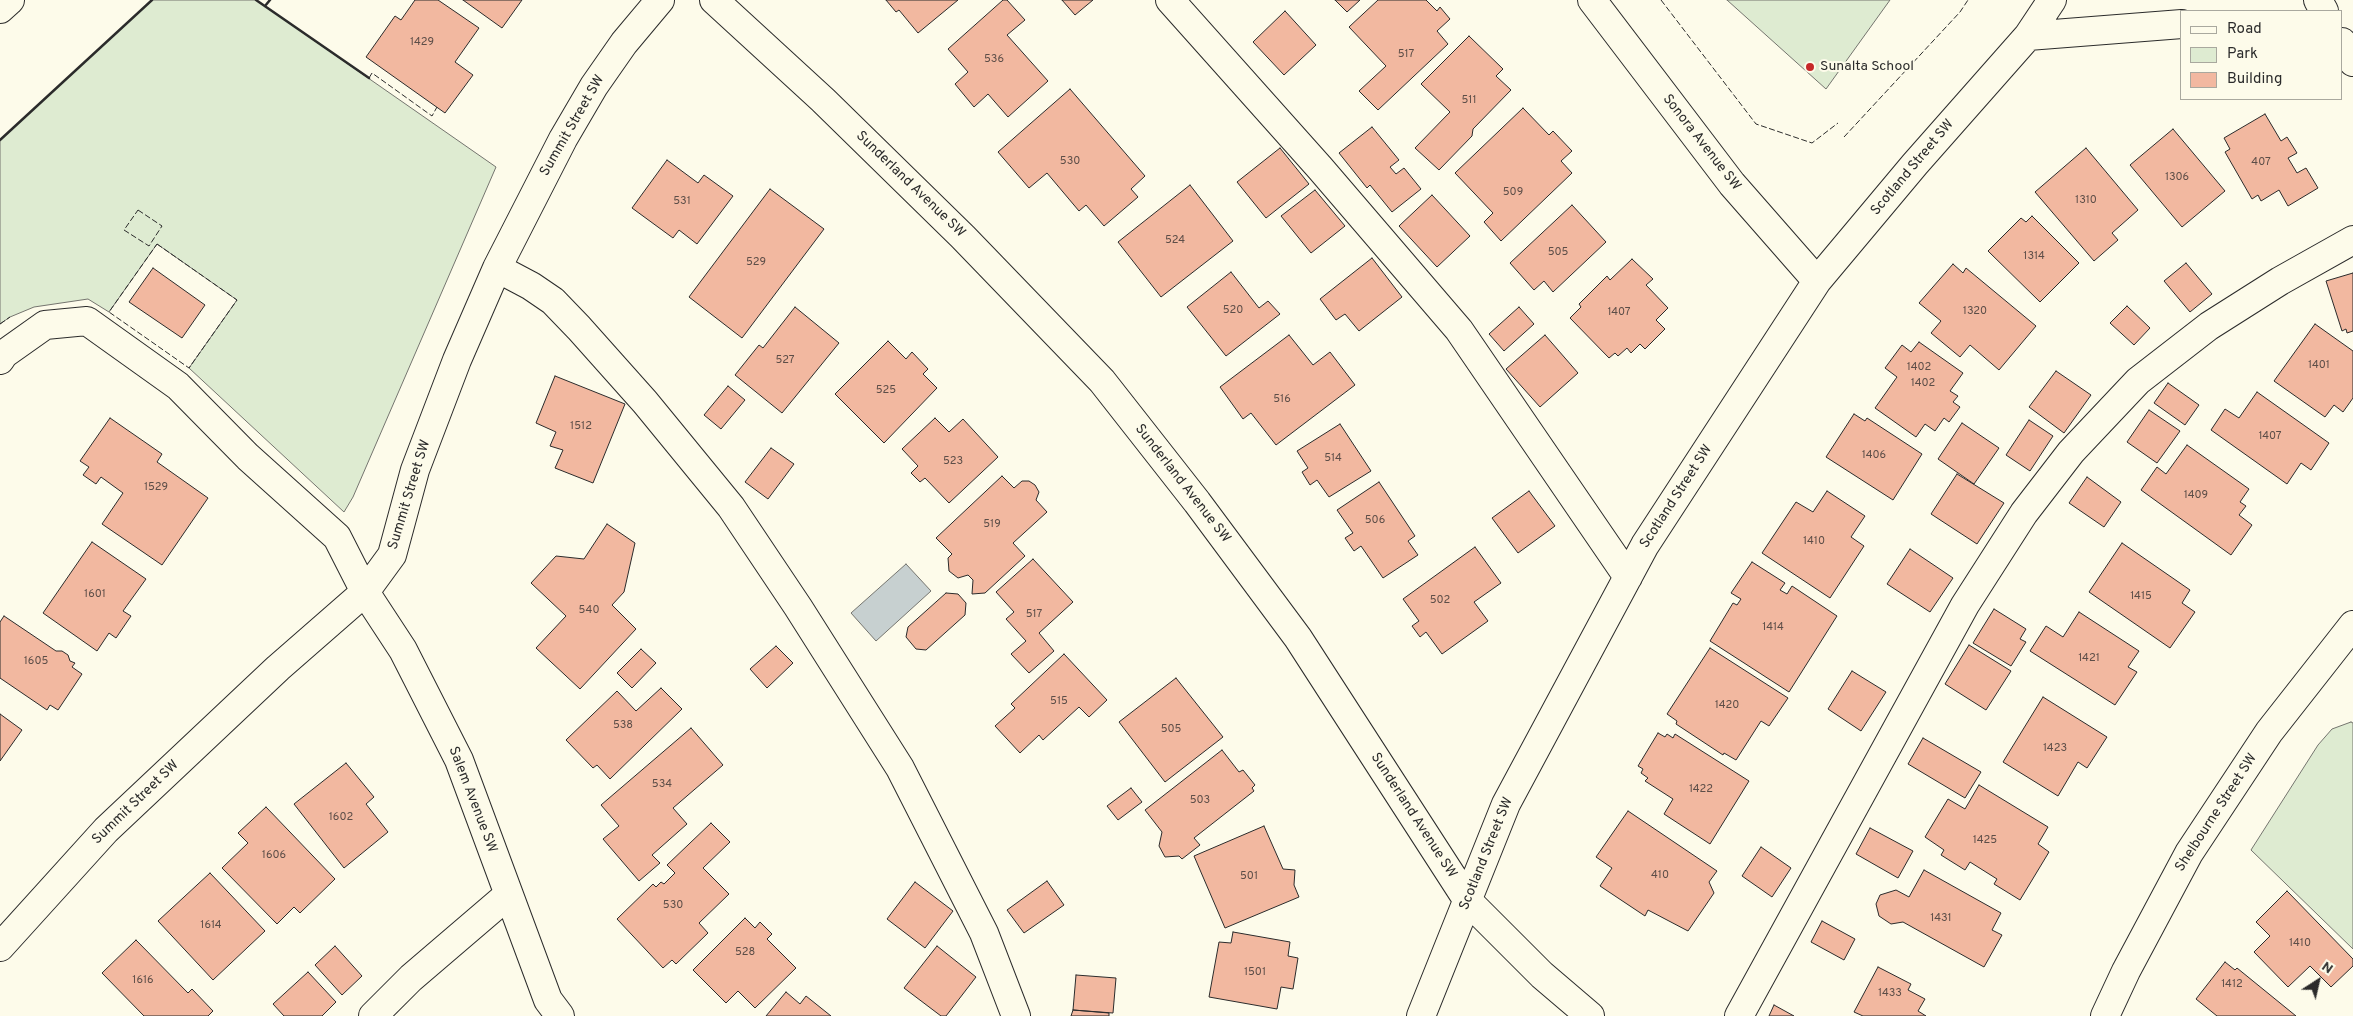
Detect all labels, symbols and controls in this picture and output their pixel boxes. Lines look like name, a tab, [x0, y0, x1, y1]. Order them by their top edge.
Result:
legend	[2180, 10, 2343, 100]
text: Road	[2227, 20, 2262, 39]
house number: 1429	[410, 36, 434, 50]
text: Park	[2227, 45, 2258, 64]
house number: 517	[1398, 48, 1414, 62]
house number: 536	[984, 53, 1004, 67]
place label: Sunalta School	[1820, 59, 1914, 75]
marker: Sunalta School	[1804, 61, 1816, 73]
text: Building	[2227, 70, 2282, 89]
street label: Summit Street SW	[537, 72, 609, 180]
street label: Sonora Avenue SW	[1658, 92, 1744, 194]
house number: 511	[1461, 94, 1477, 108]
street label: Scotland Street SW	[1868, 117, 1958, 219]
street label: Sunderland Avenue SW	[852, 128, 968, 242]
house number: 530	[1060, 155, 1080, 169]
house number: 407	[2251, 156, 2271, 170]
house number: 1306	[2165, 171, 2189, 185]
house number: 509	[1503, 186, 1523, 200]
house number: 1310	[2075, 194, 2097, 208]
house number: 531	[673, 195, 691, 209]
house number: 524	[1165, 234, 1185, 248]
house number: 505	[1548, 246, 1568, 260]
house number: 1314	[2023, 250, 2045, 264]
house number: 529	[746, 256, 766, 270]
house number: 520	[1223, 304, 1243, 318]
house number: 1320	[1963, 305, 1987, 319]
house number: 1407	[1607, 306, 1631, 320]
house number: 527	[775, 354, 795, 368]
house number: 1401	[2308, 359, 2330, 373]
house number: 1402	[1907, 361, 1931, 375]
house number: 1402	[1911, 377, 1935, 391]
house number: 525	[876, 384, 896, 398]
house number: 516	[1273, 393, 1291, 407]
house number: 1512	[570, 420, 592, 434]
street label: Sunderland Avenue SW	[1131, 421, 1233, 547]
house number: 1407	[2258, 430, 2282, 444]
street label: Summit Street SW	[385, 438, 435, 552]
street label: Scotland Street SW	[1637, 442, 1717, 552]
house number: 1406	[1862, 449, 1886, 463]
house number: 514	[1324, 452, 1342, 466]
house number: 523	[943, 455, 963, 469]
house number: 1529	[144, 481, 168, 495]
house number: 1409	[2184, 489, 2208, 503]
house number: 506	[1365, 514, 1385, 528]
house number: 519	[983, 518, 1001, 532]
house number: 1410	[1803, 535, 1825, 549]
house number: 1601	[84, 588, 106, 602]
house number: 1415	[2130, 590, 2152, 604]
house number: 502	[1430, 594, 1450, 608]
house number: 540	[579, 604, 599, 618]
house number: 517	[1026, 608, 1042, 622]
house number: 1414	[1762, 621, 1784, 635]
house number: 1421	[2078, 652, 2100, 666]
house number: 1605	[24, 655, 48, 669]
house number: 515	[1050, 695, 1068, 709]
house number: 1420	[1715, 699, 1739, 713]
house number: 538	[613, 719, 633, 733]
house number: 505	[1161, 723, 1181, 737]
house number: 1423	[2043, 742, 2067, 756]
street label: Salem Avenue SW	[444, 745, 500, 855]
street label: Sunderland Avenue SW	[1366, 750, 1460, 882]
street label: Shelbourne Street SW	[2172, 751, 2262, 875]
street label: Summit Street SW	[89, 757, 183, 849]
house number: 534	[652, 778, 672, 792]
house number: 1422	[1689, 783, 1713, 797]
house number: 503	[1190, 794, 1210, 808]
street label: Scotland Street SW	[1457, 795, 1517, 913]
house number: 1602	[329, 811, 353, 825]
house number: 1425	[1973, 834, 1997, 848]
house number: 1606	[262, 849, 286, 863]
house number: 410	[1651, 869, 1669, 883]
house number: 501	[1240, 870, 1258, 884]
house number: 530	[663, 899, 683, 913]
house number: 1431	[1930, 912, 1952, 926]
house number: 1614	[200, 919, 222, 933]
house number: 1410	[2289, 937, 2311, 951]
house number: 528	[735, 946, 755, 960]
north arrow	[2293, 956, 2343, 1006]
text: N	[2318, 958, 2336, 978]
house number: 1501	[1244, 966, 1266, 980]
house number: 1616	[132, 974, 154, 988]
house number: 1412	[2221, 978, 2243, 992]
house number: 1433	[1878, 987, 1902, 1001]

